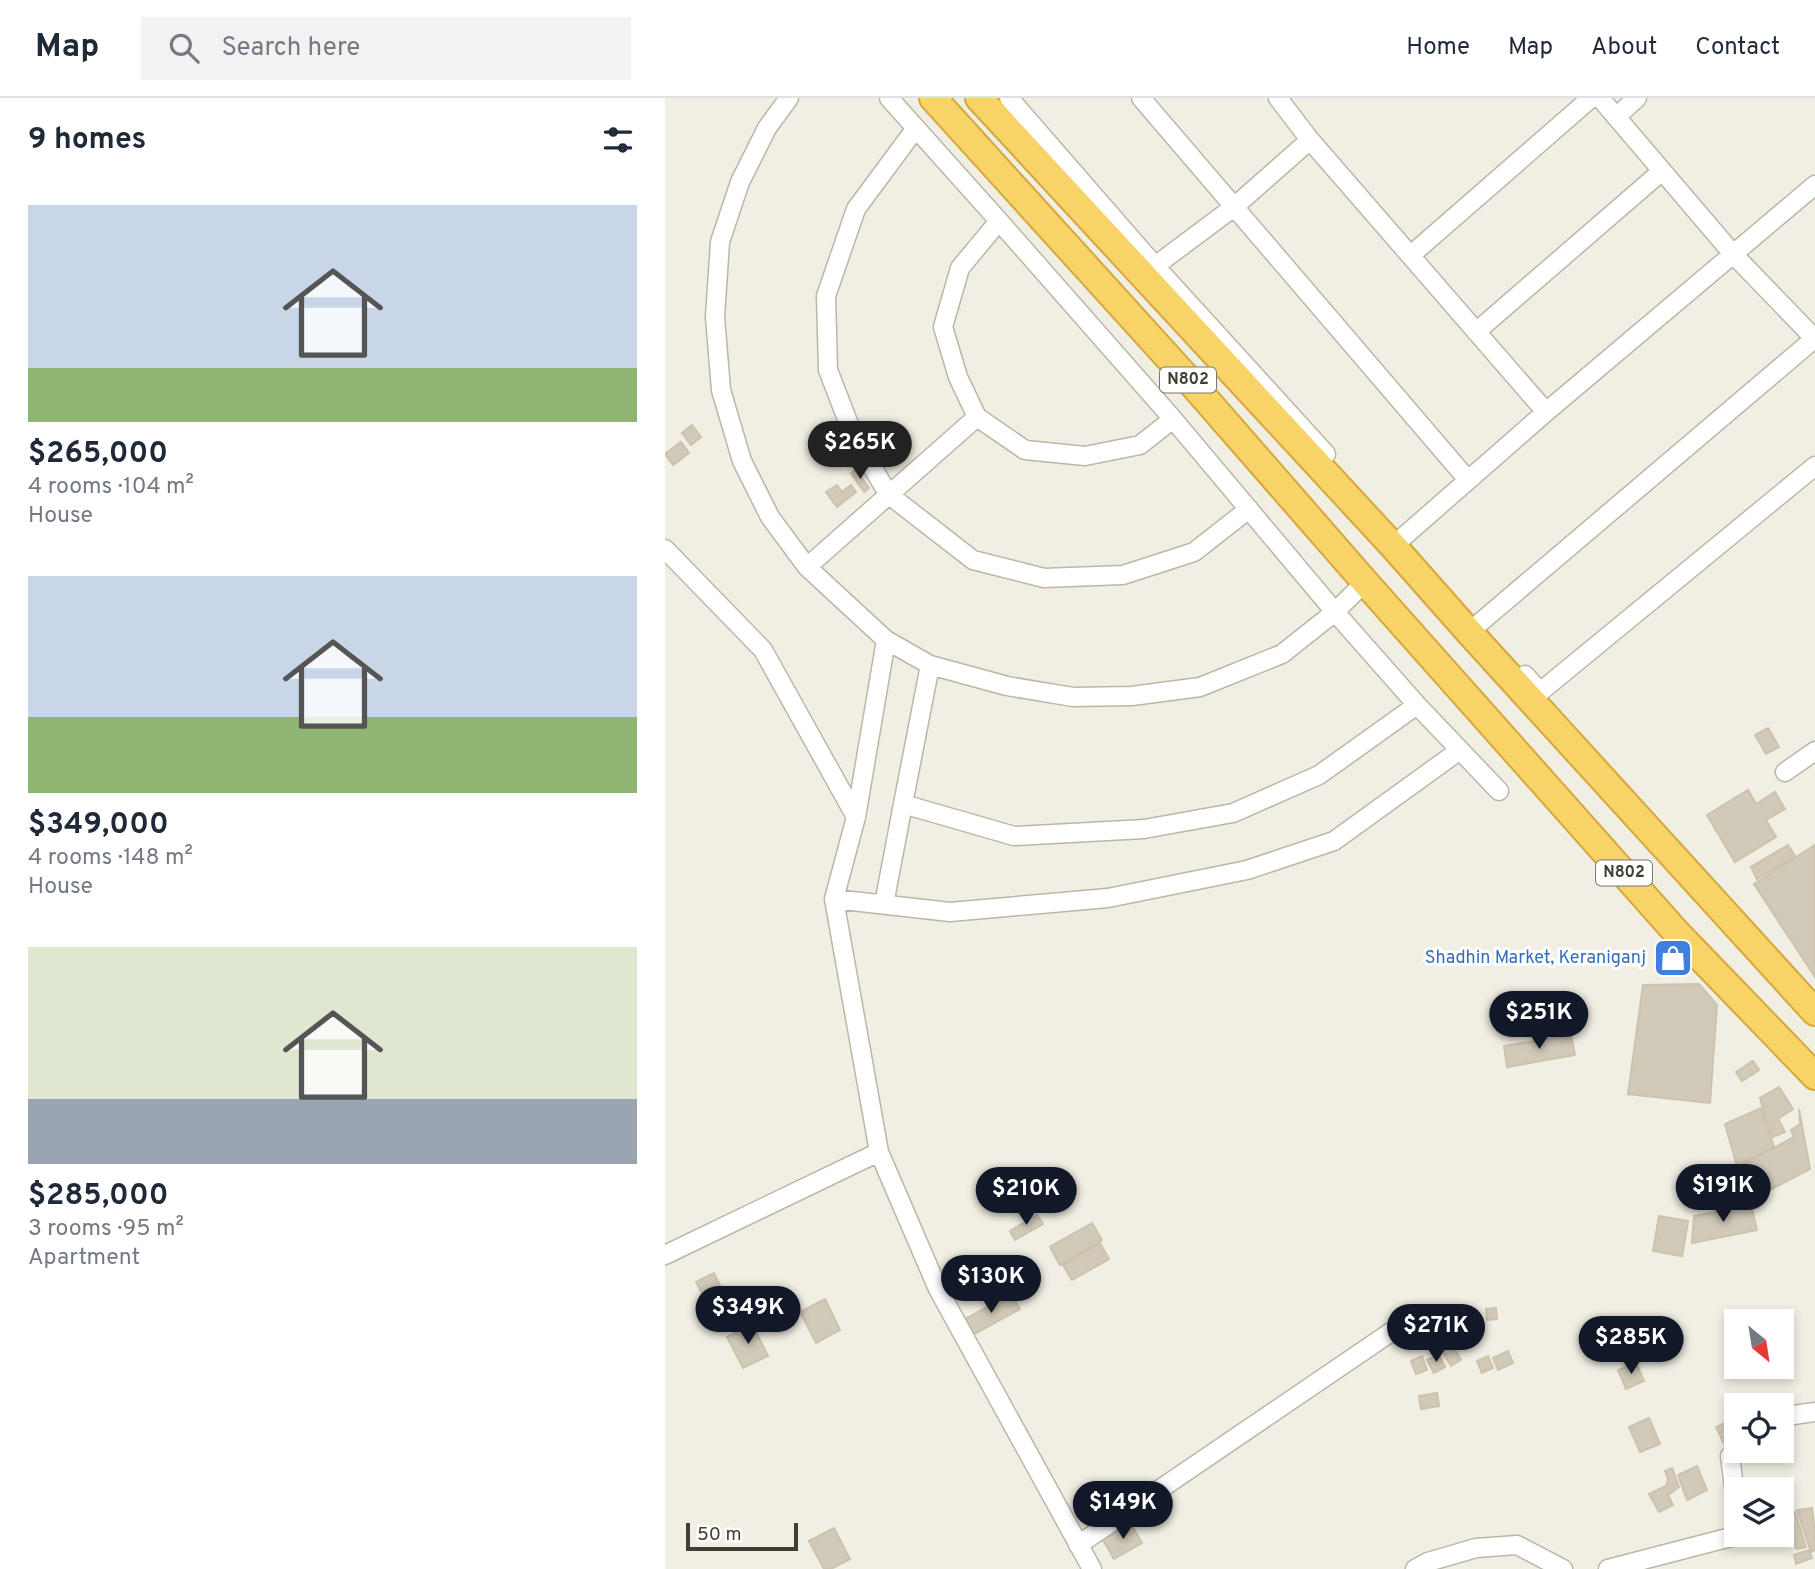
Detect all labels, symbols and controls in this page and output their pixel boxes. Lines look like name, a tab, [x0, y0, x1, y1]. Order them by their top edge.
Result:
search box	[141, 17, 631, 80]
text: Map	[35, 27, 99, 69]
icon: search	[165, 29, 203, 67]
text: Search here	[221, 32, 360, 65]
text: Home	[1406, 33, 1470, 63]
text: Map	[1508, 33, 1553, 63]
text: About	[1591, 33, 1657, 63]
text: Contact	[1695, 33, 1780, 63]
icon: filters	[599, 121, 637, 159]
text: 9 homes	[28, 122, 146, 159]
icon: home	[270, 250, 396, 376]
road number: N802	[1160, 368, 1216, 392]
pin: $265K	[811, 422, 909, 481]
text: $265K	[824, 429, 896, 458]
text: $265,000	[28, 436, 168, 473]
text: 4 rooms · 104 m²	[28, 473, 194, 502]
text: House	[28, 502, 93, 531]
icon: home	[270, 621, 396, 747]
text: $349,000	[28, 807, 169, 844]
text: 4 rooms · 148 m²	[28, 844, 193, 873]
road number: N802	[1596, 860, 1652, 886]
text: House	[28, 873, 93, 902]
shop icon: Shadhin Market, Keraniganj	[1652, 937, 1694, 979]
place label: Shadhin Market, Keraniganj	[1425, 947, 1646, 970]
icon: home	[270, 992, 396, 1118]
pin: $251K	[1490, 992, 1588, 1051]
text: $251K	[1505, 999, 1573, 1028]
pin: $191K	[1674, 1164, 1772, 1224]
pin: $210K	[977, 1168, 1075, 1227]
text: $191K	[1692, 1172, 1754, 1201]
text: $210K	[992, 1175, 1060, 1204]
text: $285,000	[28, 1178, 169, 1215]
text: 3 rooms · 95 m²	[28, 1215, 184, 1244]
text: Apartment	[28, 1244, 140, 1273]
pin: $130K	[942, 1256, 1040, 1315]
text: $130K	[957, 1263, 1025, 1292]
pin: $349K	[699, 1286, 797, 1346]
text: $349K	[712, 1294, 784, 1323]
pin: $271K	[1387, 1304, 1485, 1364]
north arrow	[1724, 1309, 1794, 1379]
map controls	[1724, 1309, 1794, 1547]
text: $271K	[1403, 1312, 1469, 1341]
pin: $285K	[1582, 1316, 1680, 1376]
text: $285K	[1595, 1324, 1667, 1353]
button: locate	[1724, 1393, 1794, 1463]
button: layers	[1724, 1477, 1794, 1547]
pin: $149K	[1074, 1482, 1172, 1541]
text: $149K	[1089, 1489, 1157, 1518]
scale bar	[686, 1520, 798, 1552]
text: 50 m	[697, 1523, 742, 1547]

